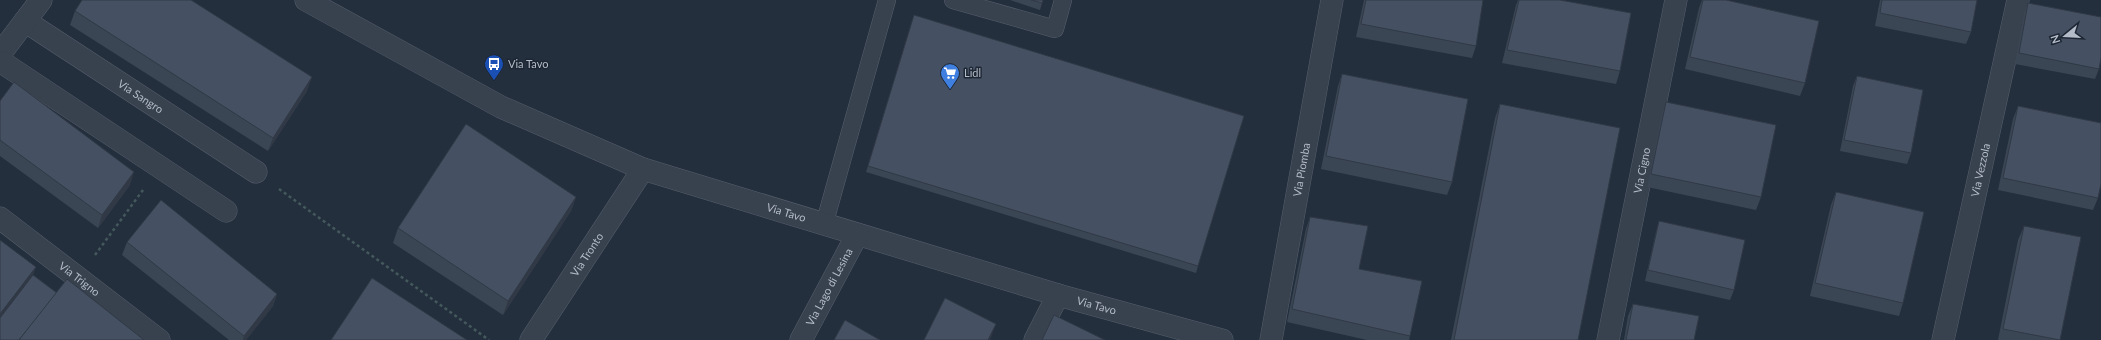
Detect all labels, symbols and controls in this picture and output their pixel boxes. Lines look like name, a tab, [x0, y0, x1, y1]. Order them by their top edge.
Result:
north arrow	[2045, 16, 2085, 56]
text: N	[2048, 33, 2063, 45]
bus stop icon: Via Tavo	[483, 53, 505, 81]
place label: Via Tavo	[508, 57, 548, 70]
supermarket icon: Lidl	[939, 62, 961, 90]
place label: Lidl	[964, 66, 981, 79]
street label: Via Sangro	[116, 77, 166, 116]
street label: Via Piomba	[1290, 142, 1312, 198]
street label: Via Vezzola	[1968, 142, 1992, 198]
street label: Via Cigno	[1631, 146, 1652, 194]
street label: Via Tavo	[765, 200, 808, 224]
street label: Via Tronto	[567, 230, 606, 279]
street label: Via Lago di Lesina	[803, 246, 855, 328]
street label: Via Trigno	[57, 259, 103, 298]
street label: Via Tavo	[1075, 293, 1118, 317]

